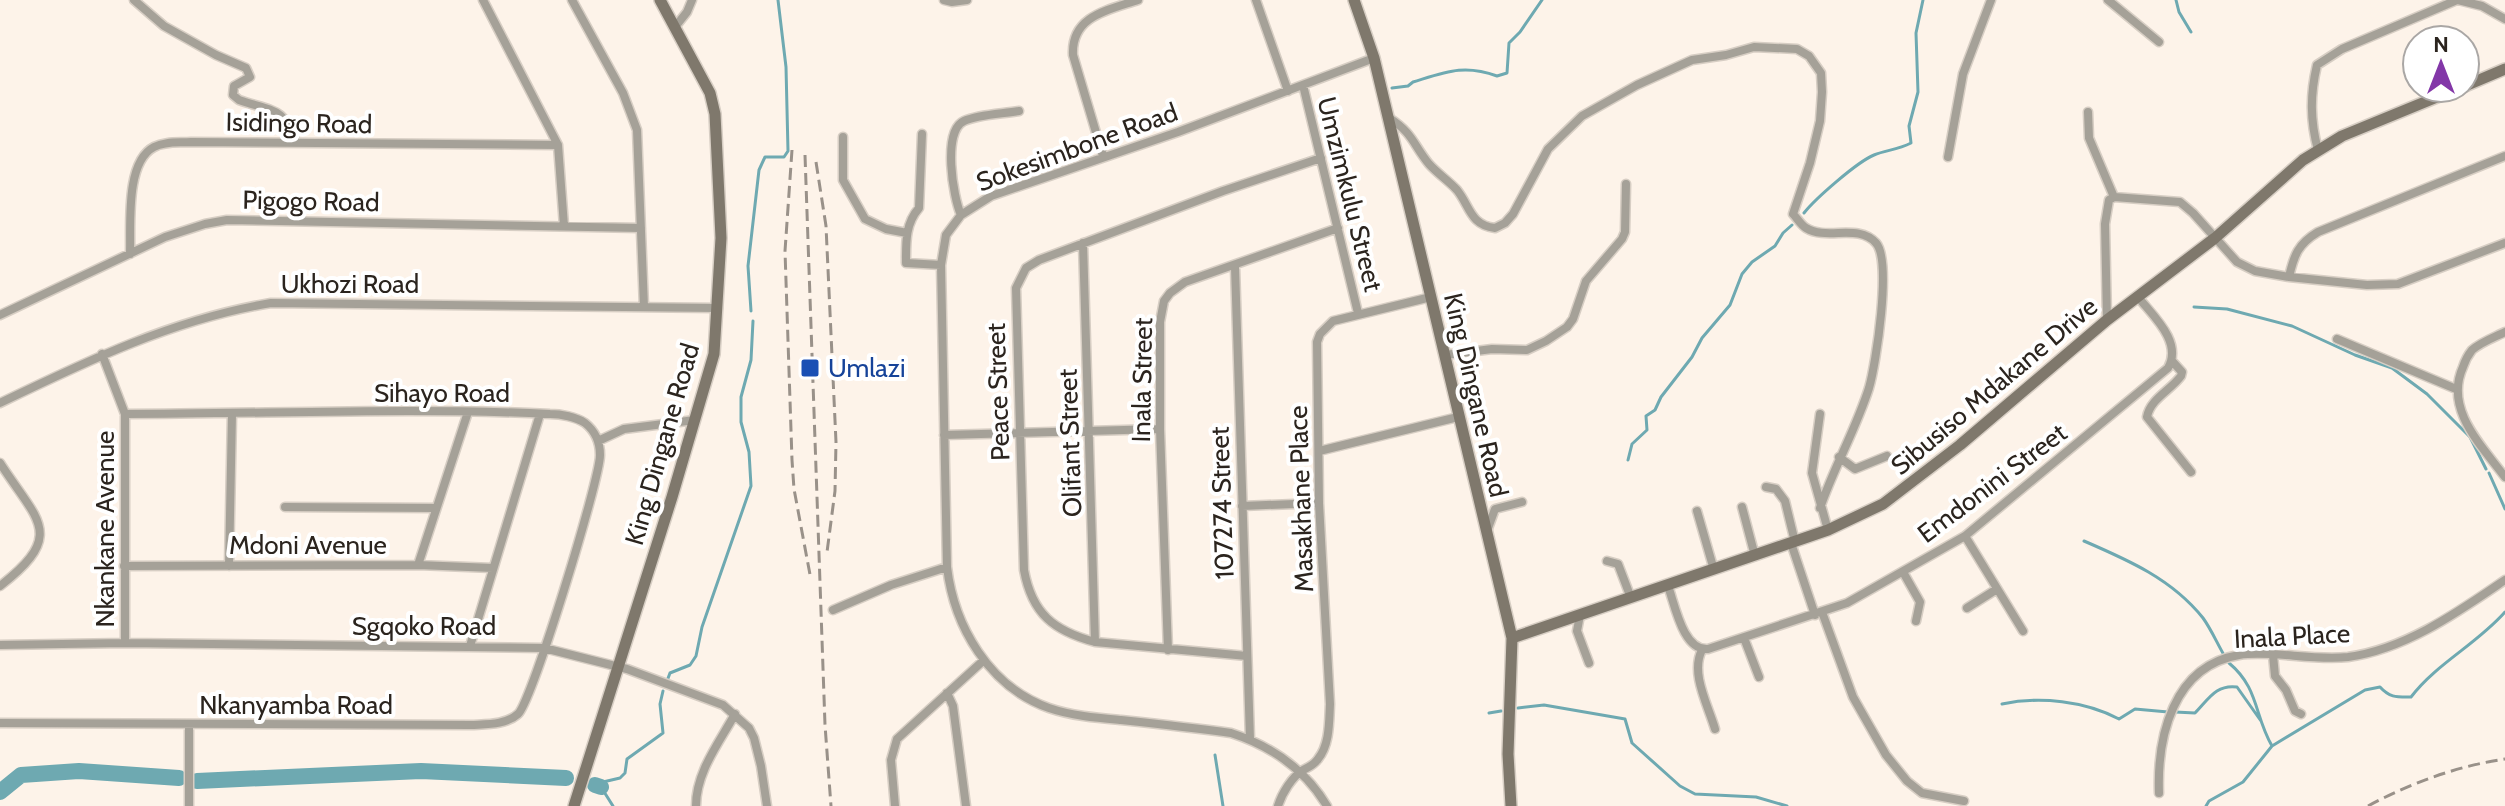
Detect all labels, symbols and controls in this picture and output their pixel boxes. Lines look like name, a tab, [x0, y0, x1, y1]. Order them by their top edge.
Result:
north arrow	[2401, 24, 2481, 104]
text: N	[2433, 31, 2449, 58]
street label: Umzimkulu Street	[1310, 93, 1390, 295]
street label: Sokesimbone Road	[972, 96, 1182, 198]
street label: Isidingo Road	[225, 106, 373, 140]
street label: Pigogo Road	[242, 184, 380, 218]
street label: Ukhozi Road	[281, 268, 419, 300]
street label: King Dingane Road	[1437, 290, 1515, 500]
street label: Sibusiso Mdakane Drive	[1884, 290, 2104, 482]
street label: Inala Street	[1125, 317, 1159, 443]
street label: Peace Street	[980, 322, 1016, 461]
street label: King Dingane Road	[618, 339, 706, 549]
place label: Umlazi	[828, 352, 906, 384]
marker: Umlazi	[799, 357, 821, 379]
street label: Olifant Street	[1051, 368, 1089, 518]
street label: Sihayo Road	[374, 377, 510, 409]
street label: Masakhane Place	[1282, 405, 1320, 593]
street label: Emdonini Street	[1911, 416, 2073, 549]
street label: 107274 Street	[1203, 426, 1241, 580]
street label: Nkankane Avenue	[89, 431, 121, 627]
street label: Mdoni Avenue	[229, 529, 387, 561]
street label: Sgqoko Road	[352, 610, 496, 642]
street label: Inala Place	[2233, 617, 2351, 655]
street label: Nkanyamba Road	[199, 689, 393, 721]

